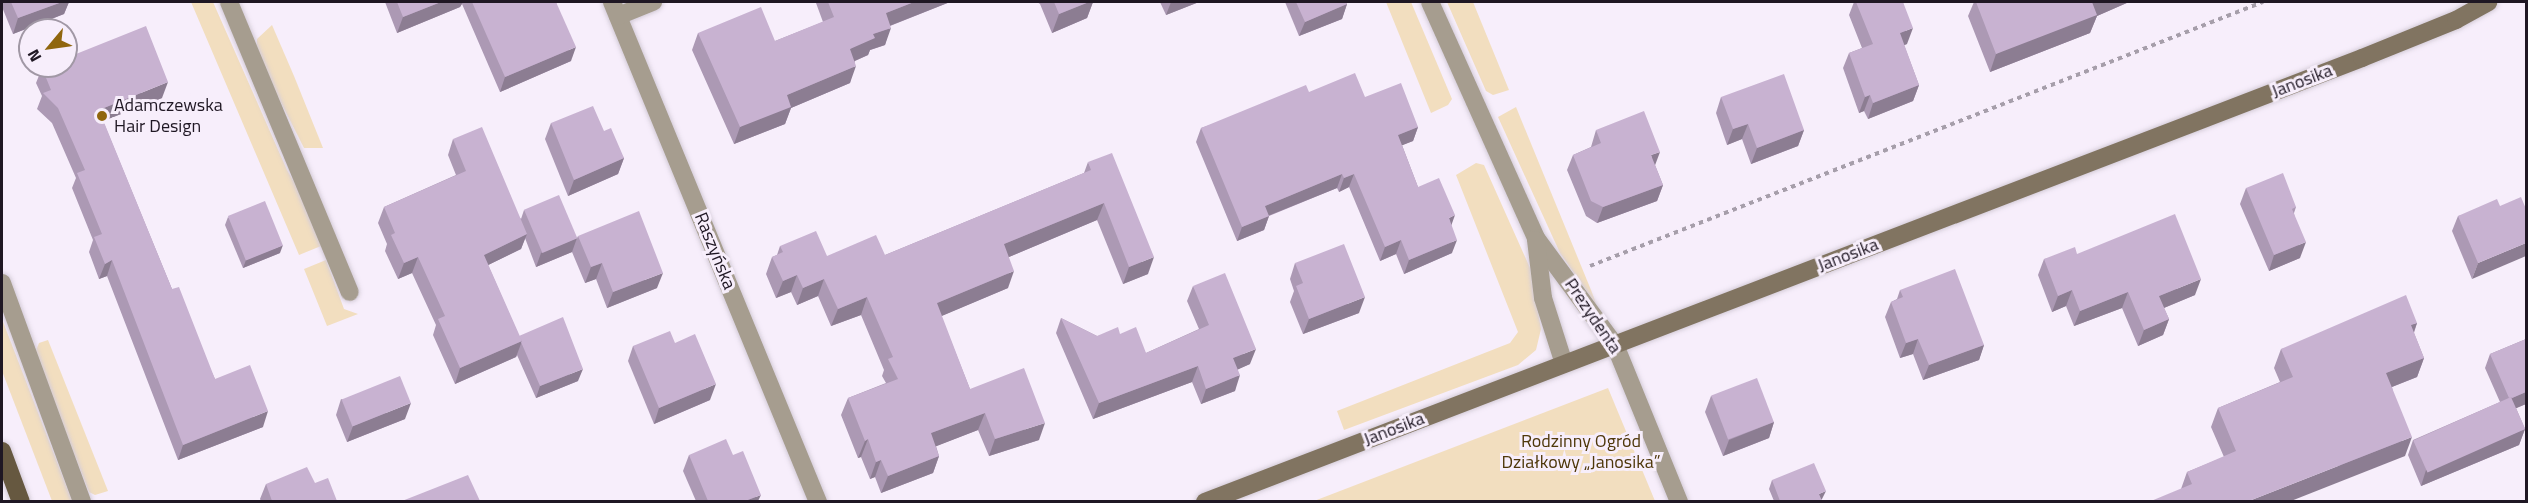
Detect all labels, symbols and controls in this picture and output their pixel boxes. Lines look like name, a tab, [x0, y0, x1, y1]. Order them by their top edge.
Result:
north arrow	[18, 18, 78, 78]
text: N	[21, 45, 47, 66]
street label: Janosika	[2269, 60, 2335, 102]
place label: Adamczewska Hair Design	[114, 95, 223, 138]
marker: Adamczewska Hair Design	[95, 109, 109, 123]
street label: Raszyńska	[690, 209, 740, 293]
street label: Janosika	[1815, 234, 1881, 276]
street label: Prezydenta	[1560, 274, 1626, 358]
street label: Janosika	[1361, 408, 1427, 450]
park label: Rodzinny Ogród Działkowy „Janosika”	[1501, 431, 1661, 474]

